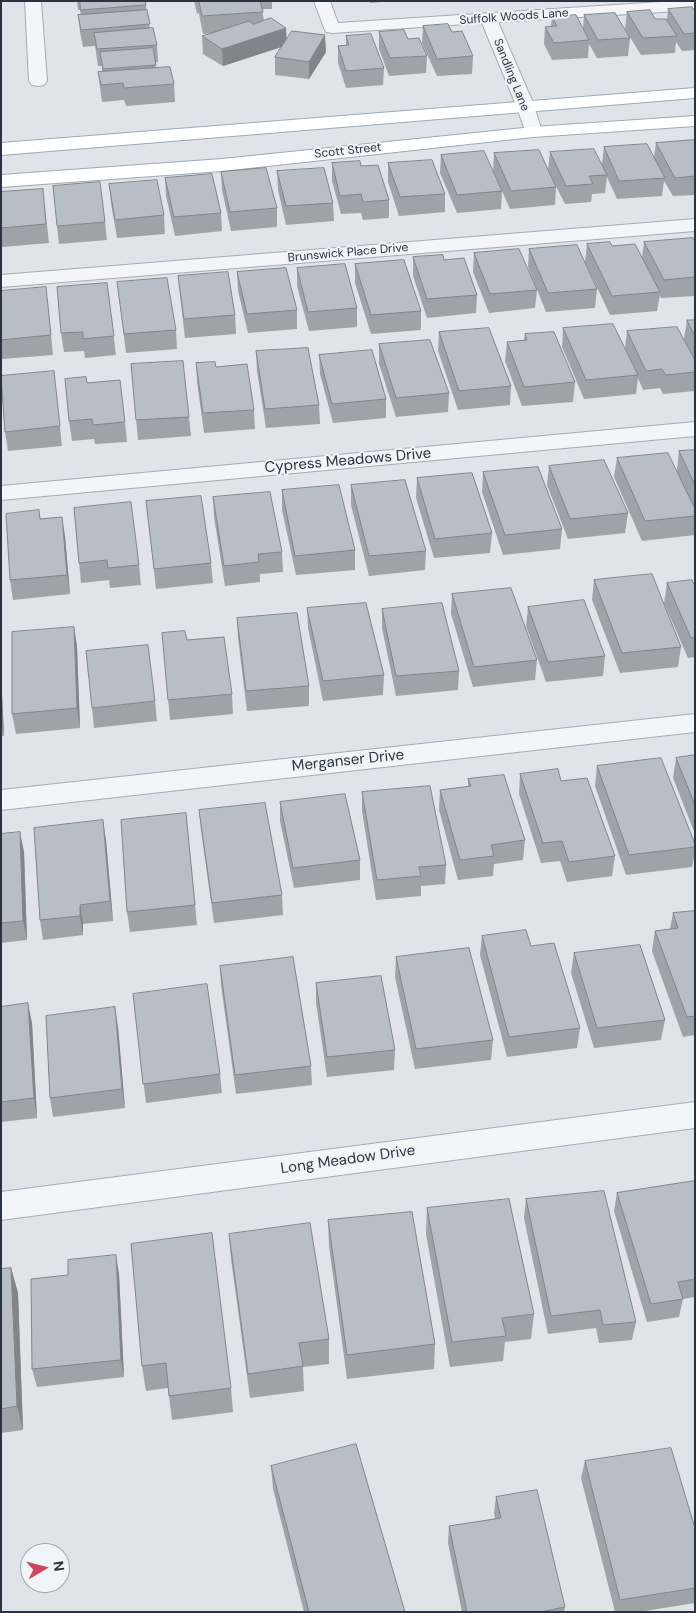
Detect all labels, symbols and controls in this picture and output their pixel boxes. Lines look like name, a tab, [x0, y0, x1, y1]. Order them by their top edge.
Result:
street label: Suffolk Woods Lane	[459, 6, 569, 28]
street label: Sandling Lane	[490, 37, 532, 113]
street label: Scott Street	[314, 140, 382, 162]
street label: Brunswick Place Drive	[287, 241, 409, 265]
street label: Cypress Meadows Drive	[264, 445, 432, 477]
street label: Merganser Drive	[291, 746, 405, 776]
street label: Long Meadow Drive	[280, 1142, 416, 1178]
north arrow	[20, 1543, 70, 1593]
text: N	[49, 1560, 68, 1572]

